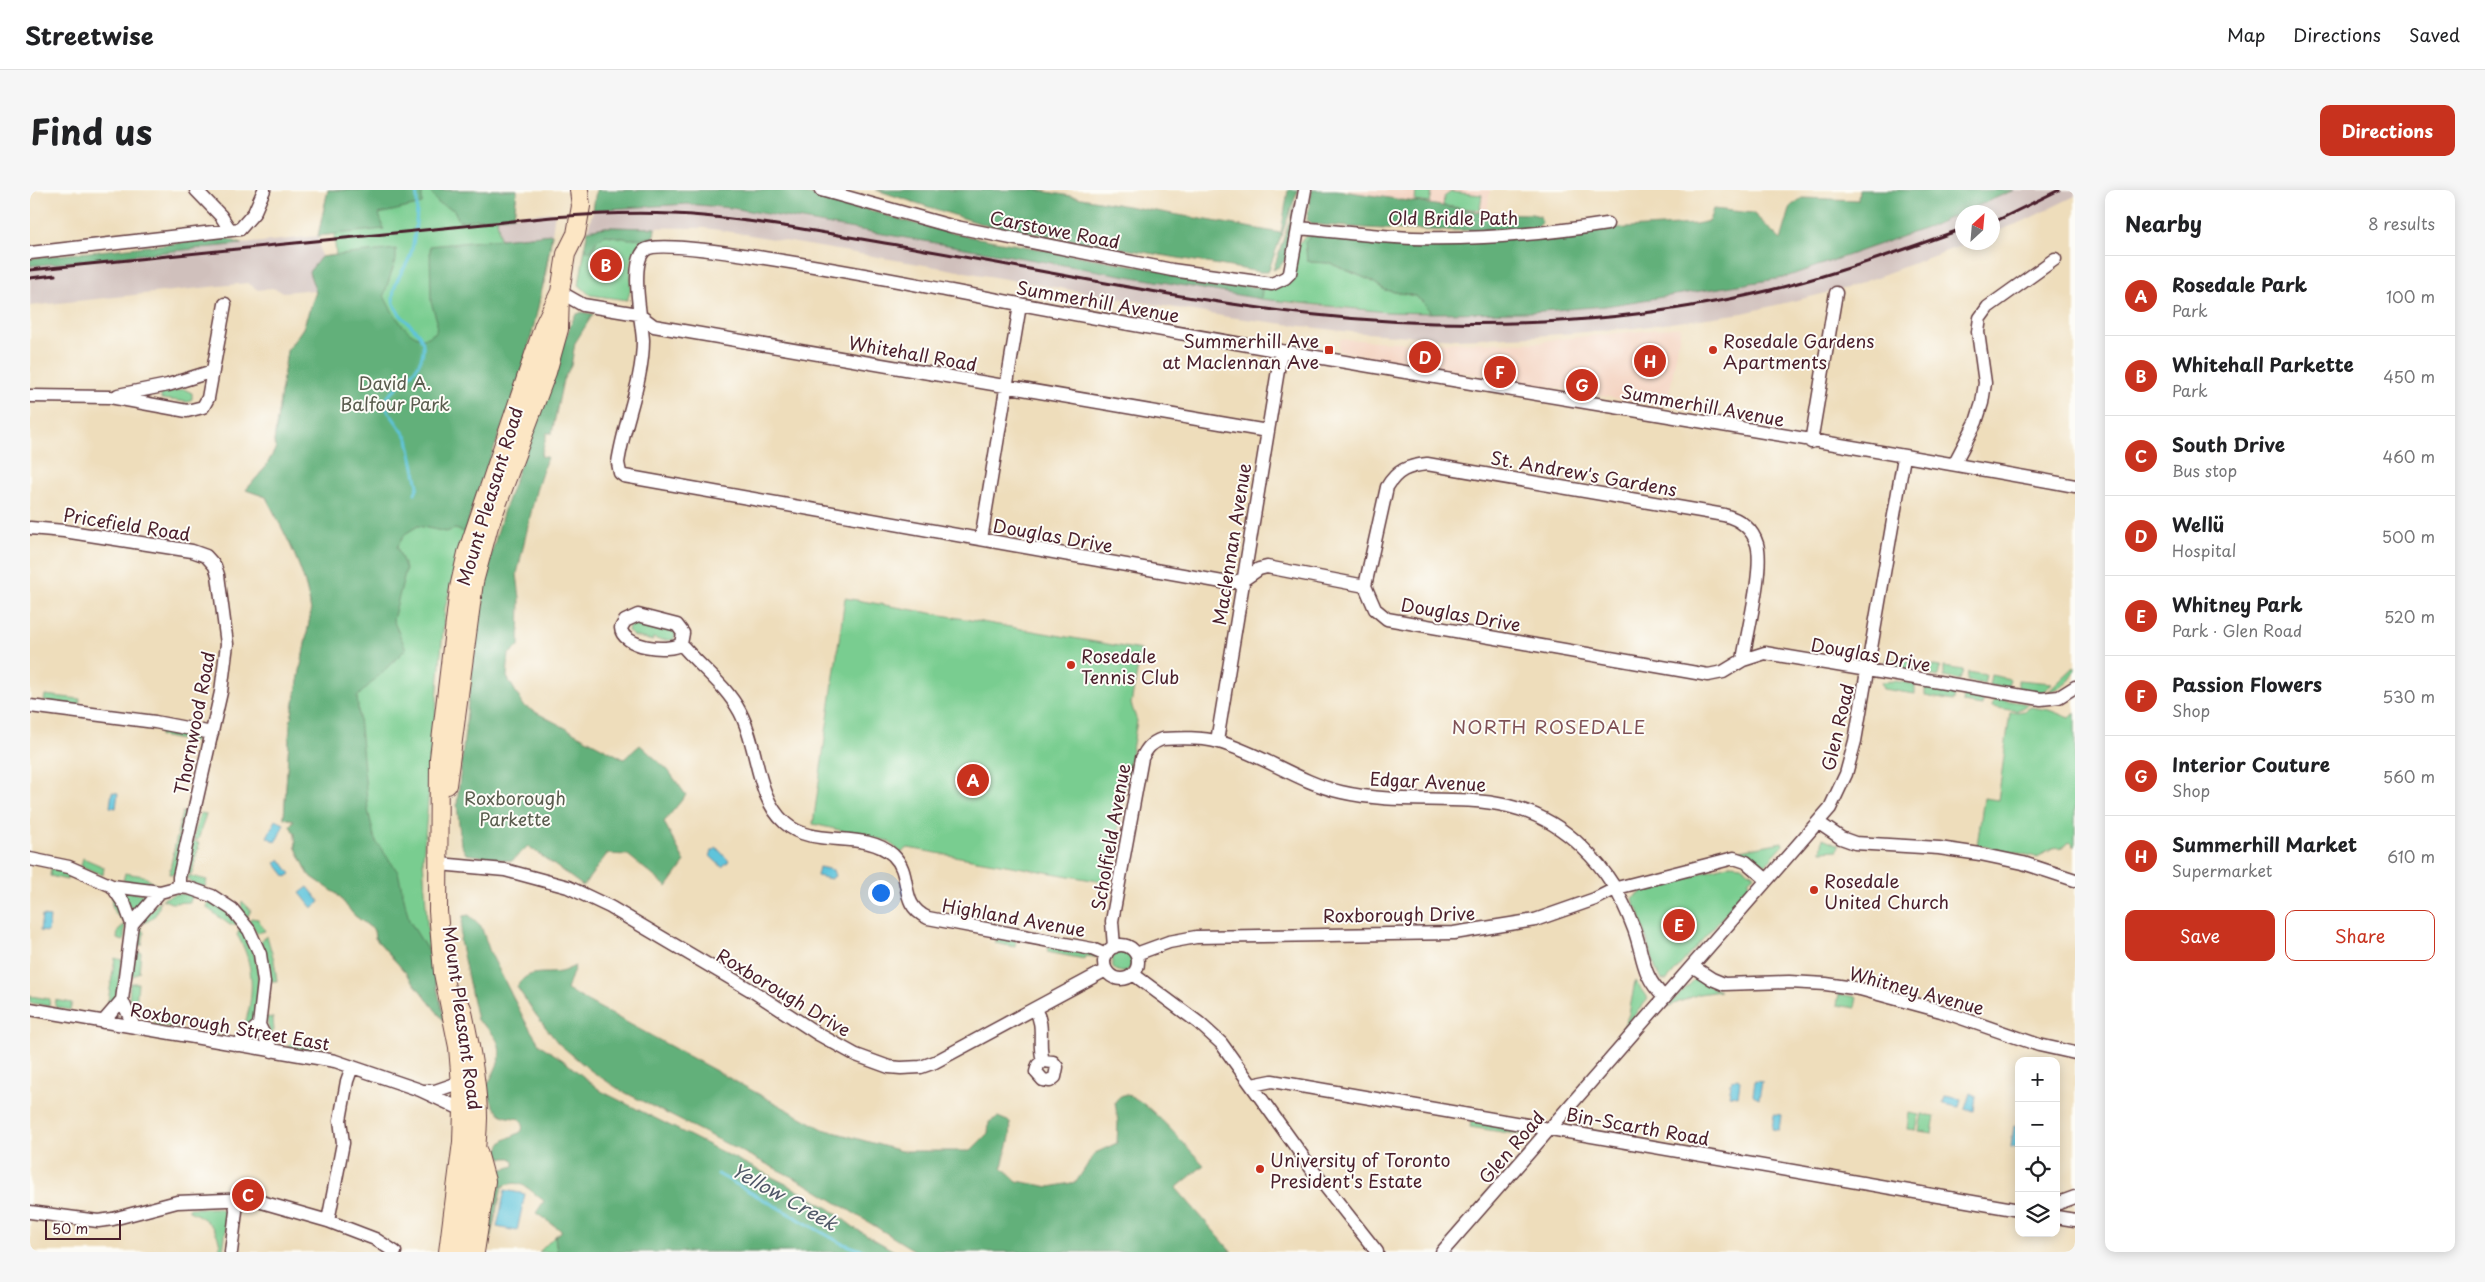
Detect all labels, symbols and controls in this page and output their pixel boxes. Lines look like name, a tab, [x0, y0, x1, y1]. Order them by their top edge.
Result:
text: Streetwise	[25, 17, 154, 53]
text: Map	[2227, 21, 2265, 48]
text: Directions	[2293, 21, 2381, 48]
text: Saved	[2409, 21, 2460, 48]
text: Find us	[30, 104, 152, 157]
button: Directions	[2320, 105, 2455, 156]
street label: Carstowe Road	[988, 203, 1122, 255]
street label: Old Bridle Path	[1388, 204, 1518, 231]
north arrow	[1955, 205, 2000, 250]
text: Nearby	[2125, 207, 2202, 239]
text: 8 results	[2368, 211, 2435, 235]
pin: B	[590, 246, 622, 284]
text: Rosedale Park	[2172, 270, 2307, 298]
street label: Summerhill Avenue	[1014, 273, 1182, 329]
text: A	[2135, 284, 2147, 308]
text: 100 m	[2386, 284, 2435, 308]
text: Park	[2172, 298, 2208, 322]
place label: Summerhill Ave at Maclennan Ave	[1162, 327, 1319, 375]
place label: Rosedale Gardens Apartments	[1723, 327, 1875, 375]
street label: Whitehall Road	[847, 328, 979, 378]
pin: D	[1409, 338, 1441, 376]
pin: H	[1634, 342, 1666, 380]
marker: Summerhill Ave at Maclennan Ave	[1323, 344, 1335, 356]
marker: Rosedale Gardens Apartments	[1707, 344, 1719, 356]
text: Whitehall Parkette	[2172, 350, 2354, 378]
pin: F	[1484, 353, 1516, 391]
text: B	[2136, 364, 2146, 388]
text: 450 m	[2383, 364, 2435, 388]
pin: G	[1566, 366, 1598, 404]
park label: David A. Balfour Park	[340, 369, 450, 417]
street label: Summerhill Avenue	[1619, 377, 1787, 433]
text: Park	[2172, 378, 2208, 402]
street label: Mount Pleasant Road	[449, 403, 529, 589]
text: South Drive	[2172, 430, 2285, 458]
street label: St. Andrew's Gardens	[1489, 443, 1679, 503]
text: C	[2135, 444, 2147, 468]
text: 460 m	[2383, 444, 2435, 468]
text: Bus stop	[2172, 458, 2237, 482]
street label: Maclennan Avenue	[1205, 461, 1257, 627]
street label: Pricefield Road	[61, 501, 193, 547]
text: Wellü	[2172, 510, 2224, 538]
street label: Douglas Drive	[991, 511, 1115, 559]
text: D	[2135, 524, 2147, 548]
text: 500 m	[2382, 524, 2435, 548]
text: Hospital	[2172, 538, 2236, 562]
street label: Douglas Drive	[1399, 590, 1523, 638]
text: Whitney Park	[2172, 590, 2303, 618]
text: E	[2136, 604, 2146, 628]
text: 520 m	[2384, 604, 2435, 628]
text: Park · Glen Road	[2172, 618, 2302, 642]
street label: Douglas Drive	[1809, 630, 1933, 678]
place label: Rosedale Tennis Club	[1081, 642, 1179, 690]
street label: Thornwood Road	[167, 649, 221, 797]
marker: Rosedale Tennis Club	[1065, 659, 1077, 671]
text: Passion Flowers	[2172, 670, 2322, 698]
street label: Glen Road	[1814, 681, 1860, 773]
text: F	[2136, 684, 2146, 708]
text: 530 m	[2382, 684, 2435, 708]
text: Shop	[2172, 698, 2210, 722]
district label: NORTH ROSEDALE	[1451, 712, 1647, 740]
text: Interior Couture	[2172, 750, 2330, 778]
pin: A	[957, 761, 989, 799]
street label: Scholfield Avenue	[1084, 761, 1136, 913]
street label: Edgar Avenue	[1369, 764, 1487, 798]
text: G	[2134, 764, 2148, 788]
text: 560 m	[2383, 764, 2435, 788]
text: Shop	[2172, 778, 2210, 802]
park label: Roxborough Parkette	[464, 784, 566, 832]
text: Summerhill Market	[2172, 830, 2357, 858]
text: H	[2135, 844, 2147, 868]
text: 610 m	[2387, 844, 2435, 868]
text: Supermarket	[2172, 858, 2272, 882]
place label: Rosedale United Church	[1824, 867, 1949, 915]
your location	[868, 880, 894, 906]
marker: Rosedale United Church	[1808, 884, 1820, 896]
street label: Highland Avenue	[940, 891, 1088, 943]
street label: Roxborough Drive	[1323, 899, 1475, 929]
pin: E	[1663, 906, 1695, 944]
button: Save	[2125, 910, 2275, 961]
button: Share	[2285, 910, 2435, 961]
street label: Mount Pleasant Road	[437, 924, 489, 1112]
street label: Roxborough Drive	[712, 941, 856, 1043]
street label: Whitney Avenue	[1847, 959, 1988, 1021]
street label: Roxborough Street East	[128, 995, 332, 1057]
map controls	[2015, 1057, 2060, 1237]
button: +	[2015, 1057, 2060, 1102]
street label: Bin-Scarth Road	[1564, 1100, 1712, 1152]
button: −	[2015, 1102, 2060, 1147]
street label: Glen Road	[1472, 1105, 1550, 1189]
place label: University of Toronto President's Estate	[1270, 1146, 1451, 1194]
button: locate	[2015, 1147, 2060, 1192]
water label: Yellow Creek	[727, 1155, 844, 1237]
marker: University of Toronto President's Estate	[1254, 1163, 1266, 1175]
pin: C	[232, 1176, 264, 1214]
button: layers	[2015, 1192, 2060, 1237]
scale bar	[45, 1217, 121, 1240]
text: 50 m	[52, 1218, 88, 1239]

